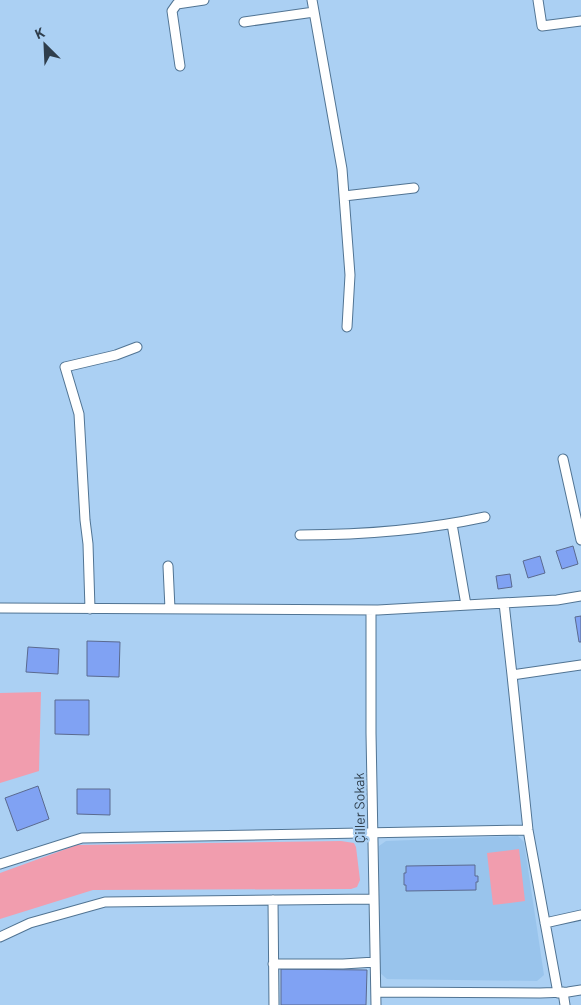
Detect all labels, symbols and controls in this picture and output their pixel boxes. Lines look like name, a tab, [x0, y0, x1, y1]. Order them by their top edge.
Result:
north arrow	[20, 20, 70, 70]
text: K	[32, 23, 47, 42]
street label: Çiller Sokak	[350, 772, 368, 844]

